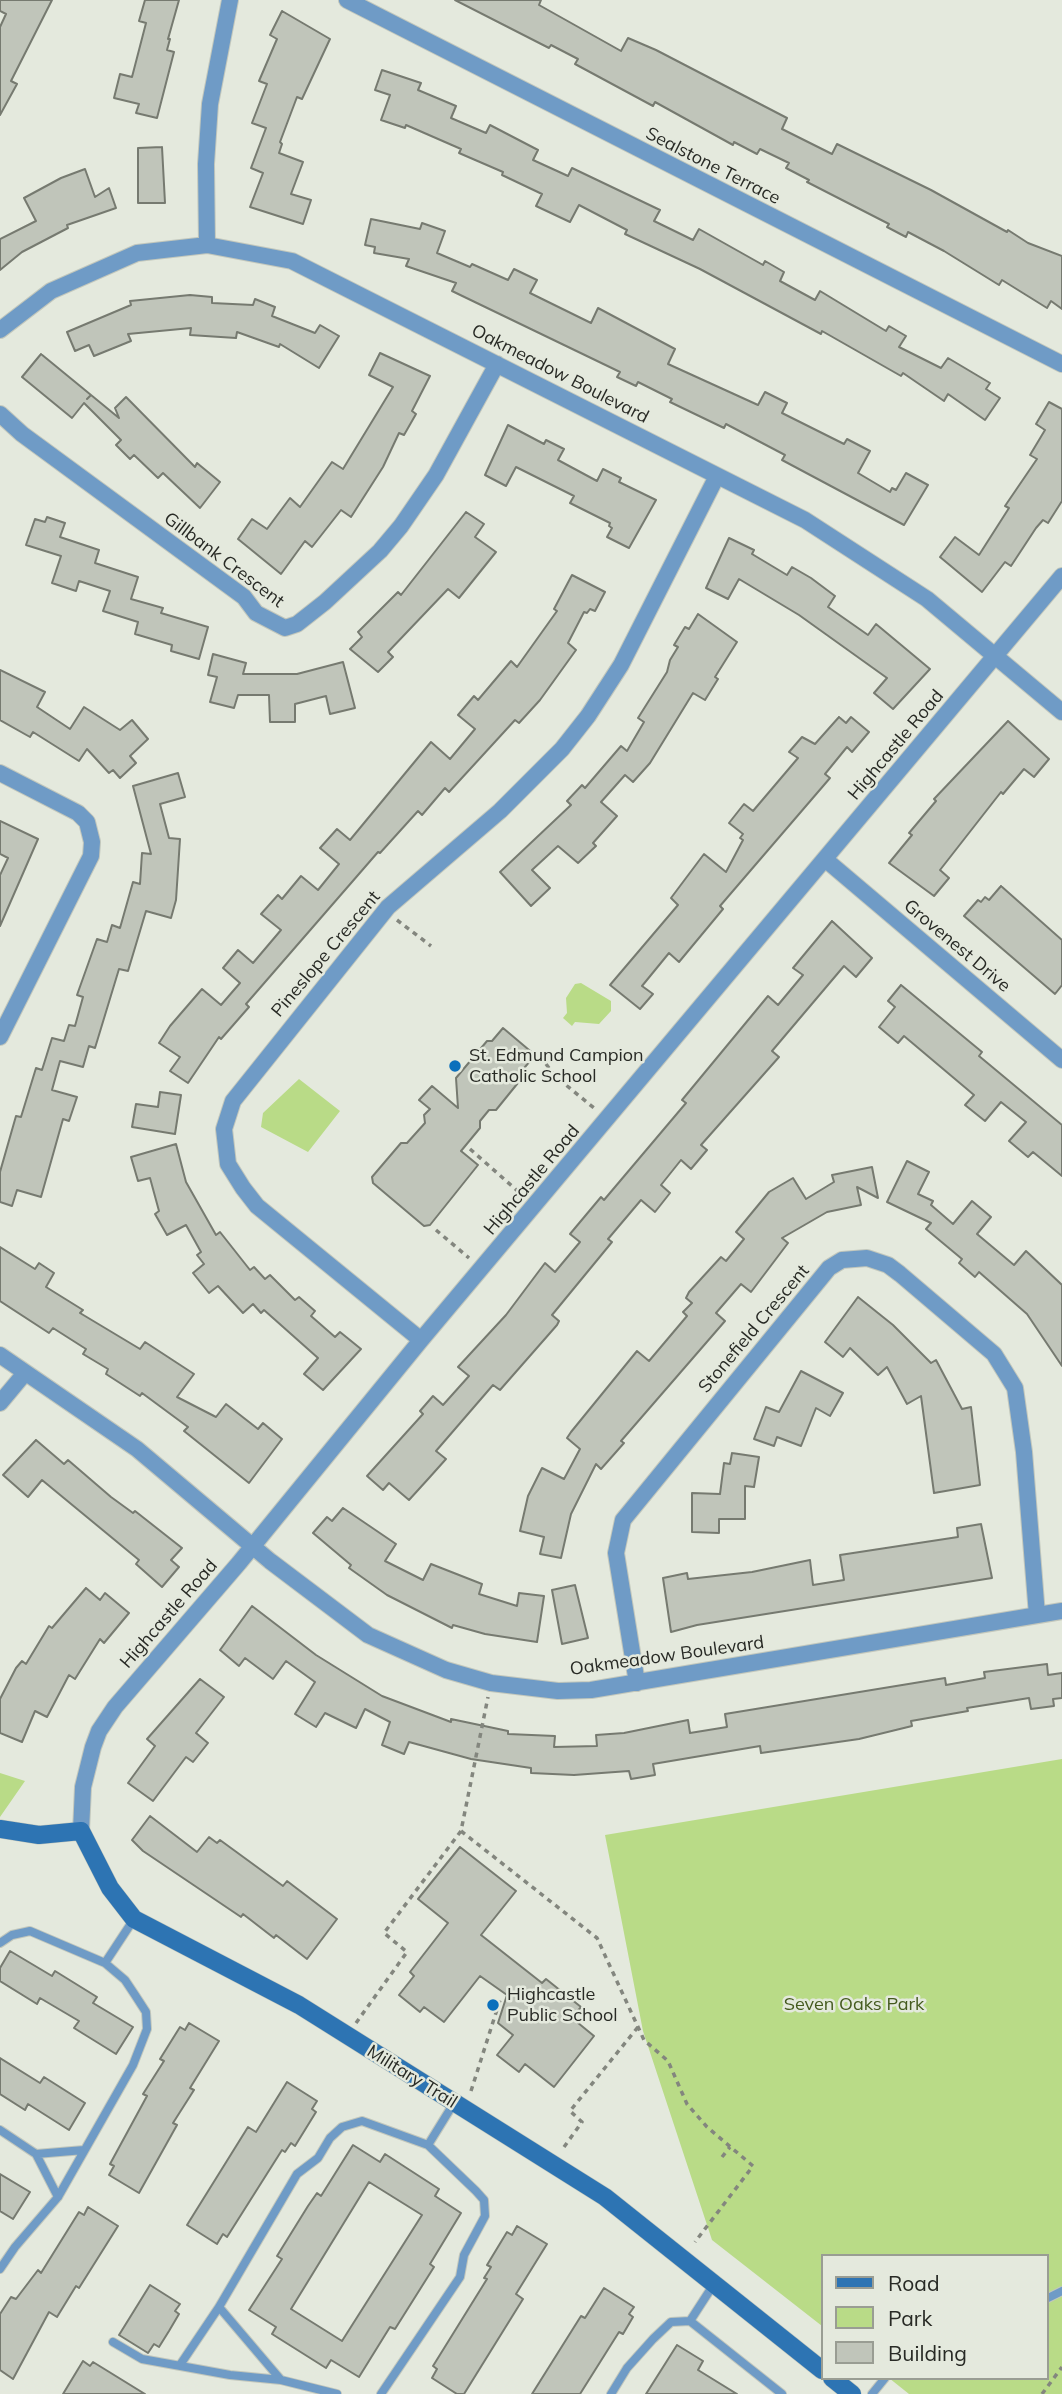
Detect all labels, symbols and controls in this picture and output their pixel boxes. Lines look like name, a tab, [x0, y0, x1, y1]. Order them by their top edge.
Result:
street label: Sealstone Terrace	[642, 123, 784, 209]
street label: Oakmeadow Boulevard	[468, 320, 652, 428]
street label: Gillbank Crescent	[160, 508, 288, 612]
street label: Highcastle Road	[844, 686, 948, 804]
street label: Pineslope Crescent	[267, 887, 385, 1021]
street label: Grovenest Drive	[899, 895, 1015, 997]
place label: St. Edmund Campion Catholic School	[469, 1045, 644, 1088]
marker: St. Edmund Campion Catholic School	[447, 1058, 463, 1074]
street label: Highcastle Road	[480, 1121, 584, 1239]
street label: Stonefield Crescent	[694, 1260, 814, 1398]
street label: Highcastle Road	[116, 1555, 222, 1673]
street label: Oakmeadow Boulevard	[568, 1632, 766, 1680]
place label: Highcastle Public School	[507, 1984, 617, 2026]
park label: Seven Oaks Park	[784, 1994, 924, 2016]
marker: Highcastle Public School	[485, 1997, 501, 2013]
street label: Military Trail	[363, 2041, 461, 2113]
legend	[820, 2254, 1048, 2380]
text: Road	[888, 2270, 939, 2296]
text: Park	[888, 2305, 932, 2331]
text: Building	[888, 2340, 967, 2366]

